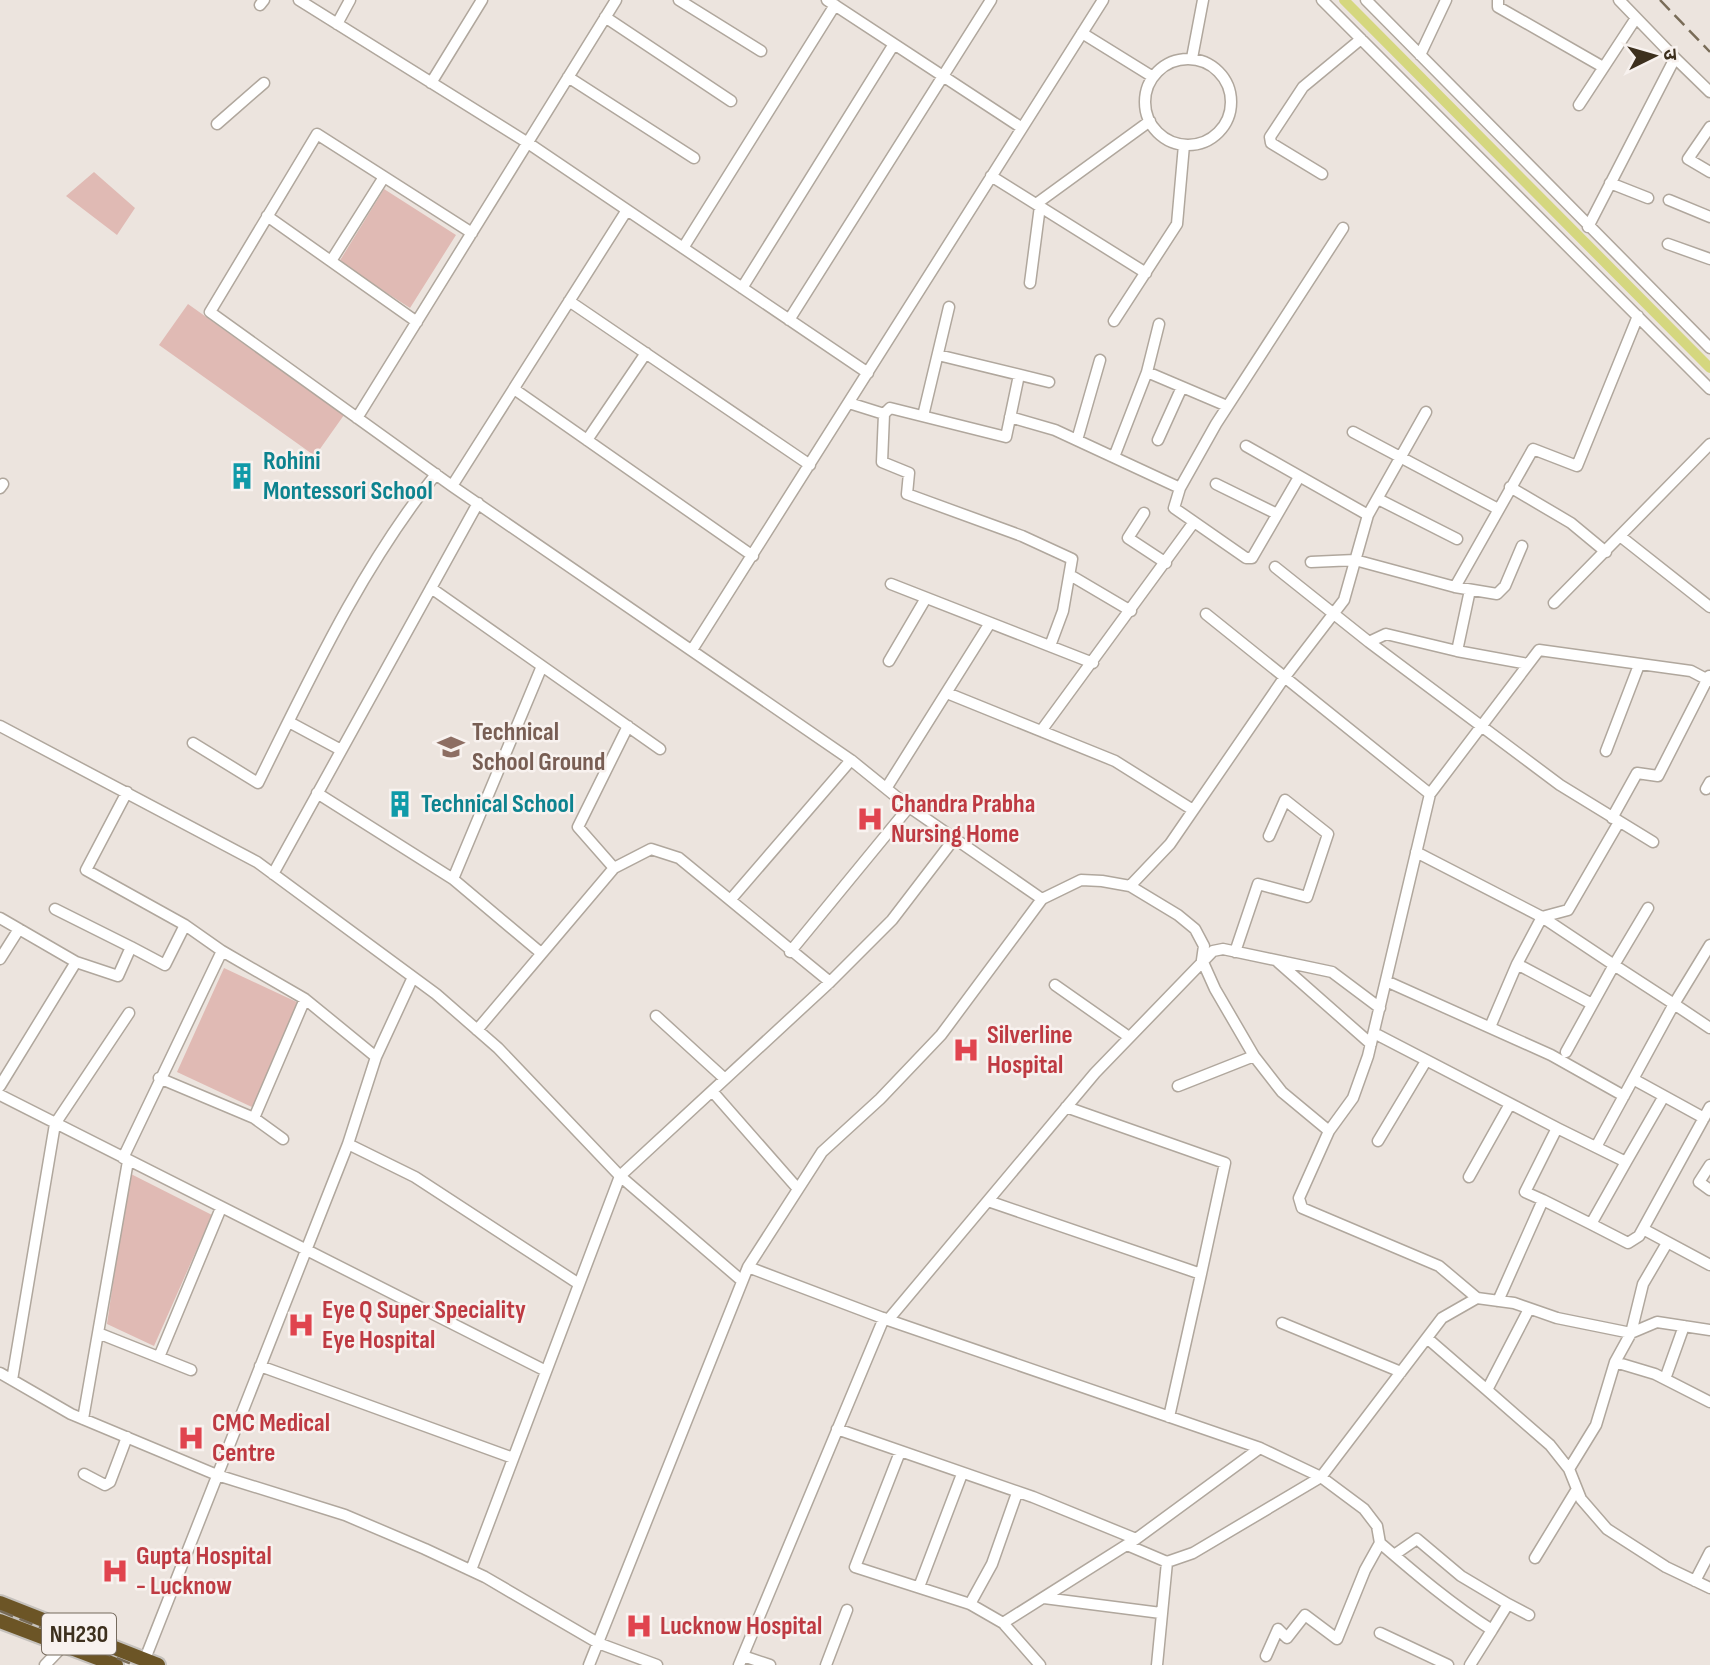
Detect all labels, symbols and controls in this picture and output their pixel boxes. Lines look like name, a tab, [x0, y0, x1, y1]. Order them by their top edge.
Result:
north arrow	[1619, 21, 1689, 91]
text: उ	[1657, 48, 1681, 62]
place label: Rohini Montessori School	[263, 446, 433, 507]
building icon: Rohini Montessori School	[227, 461, 257, 491]
place label: Technical School Ground	[472, 717, 605, 778]
school or university icon: Technical School Ground	[436, 732, 466, 762]
building icon: Technical School	[385, 789, 415, 819]
place label: Technical School	[421, 789, 574, 820]
place label: Chandra Prabha Nursing Home	[891, 789, 1035, 850]
hospital icon: Chandra Prabha Nursing Home	[855, 804, 885, 834]
place label: Silverline Hospital	[987, 1020, 1073, 1081]
hospital icon: Silverline Hospital	[951, 1035, 981, 1065]
place label: Eye Q Super Speciality Eye Hospital	[322, 1295, 526, 1356]
hospital icon: Eye Q Super Speciality Eye Hospital	[286, 1310, 316, 1340]
place label: CMC Medical Centre	[212, 1408, 330, 1469]
hospital icon: CMC Medical Centre	[176, 1423, 206, 1453]
place label: Gupta Hospital - Lucknow	[136, 1541, 272, 1602]
hospital icon: Gupta Hospital - Lucknow	[100, 1556, 130, 1586]
hospital icon: Lucknow Hospital	[624, 1611, 654, 1641]
place label: Lucknow Hospital	[660, 1611, 822, 1642]
road number: NH230	[42, 1614, 116, 1654]

